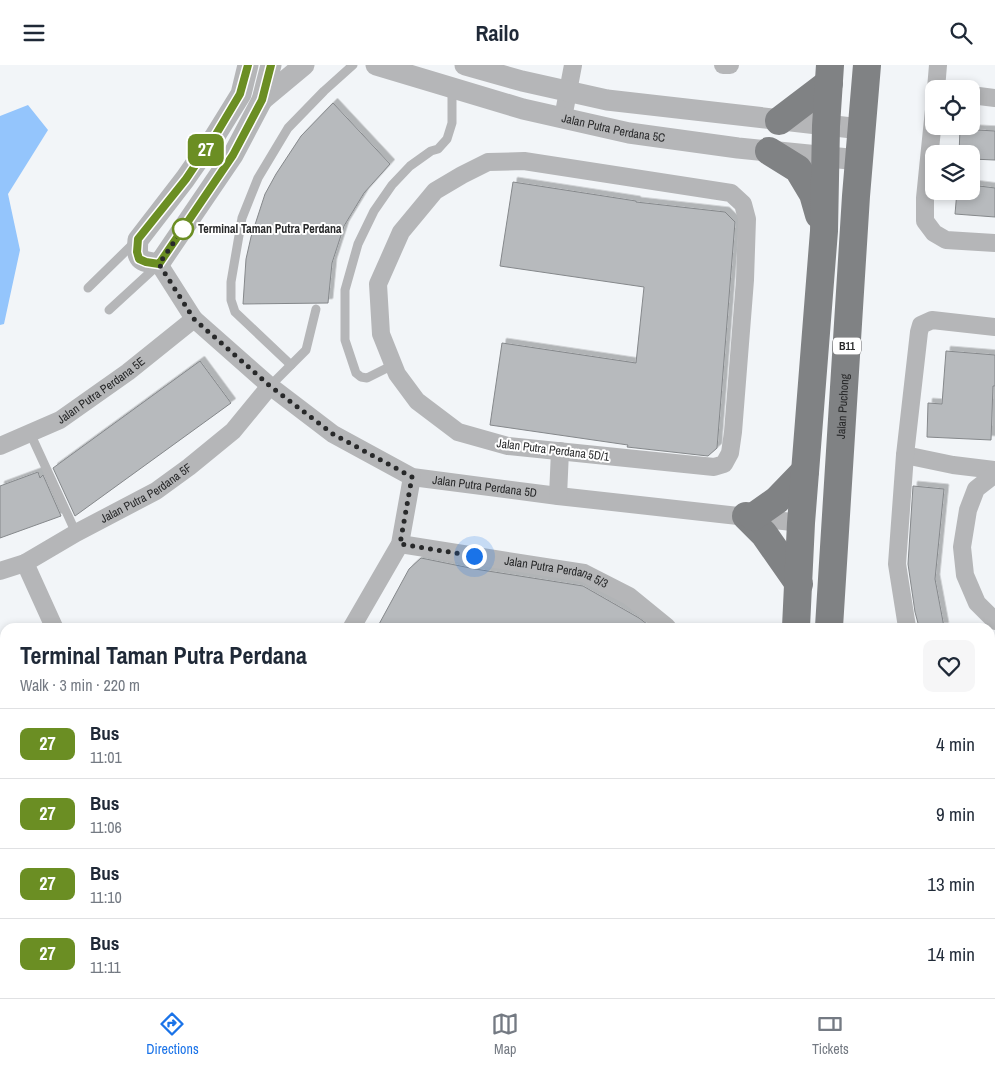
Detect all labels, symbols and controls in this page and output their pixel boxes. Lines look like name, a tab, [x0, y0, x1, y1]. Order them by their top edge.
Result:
text: Railo	[475, 18, 520, 48]
icon: menu	[20, 19, 48, 47]
icon: search	[947, 19, 975, 47]
map controls	[925, 80, 980, 200]
button: locate	[925, 80, 980, 135]
street label: Jalan Putra Perdana 5C	[560, 110, 666, 146]
line badge: 27	[184, 134, 228, 166]
text: 27	[198, 137, 214, 162]
button: layers	[925, 145, 980, 200]
marker: Terminal Taman Putra Perdana	[172, 218, 194, 240]
place label: Terminal Taman Putra Perdana	[198, 221, 342, 237]
road number: B11	[833, 337, 861, 355]
street label: Jalan Putra Perdana 5E	[54, 353, 148, 428]
street label: Jalan Puchong	[833, 373, 853, 439]
street label: Jalan Putra Perdana 5D/1	[496, 435, 611, 465]
street label: Jalan Putra Perdana 5F	[98, 460, 195, 527]
street label: Jalan Putra Perdana 5D	[432, 472, 538, 501]
your location	[462, 544, 487, 569]
street label: Jalan Putra Perdana 5/3	[503, 553, 611, 592]
text: Terminal Taman Putra Perdana	[20, 639, 307, 671]
button: heart	[923, 640, 975, 692]
text: Walk · 3 min · 220 m	[20, 674, 140, 696]
text: Bus	[90, 720, 119, 746]
text: 27	[39, 731, 56, 756]
text: 4 min	[936, 731, 975, 757]
text: 11:01	[90, 746, 122, 768]
text: Bus	[90, 790, 119, 816]
text: 27	[39, 801, 56, 826]
text: 9 min	[936, 801, 975, 827]
text: 11:06	[90, 816, 122, 838]
text: Bus	[90, 860, 119, 886]
text: 27	[39, 871, 56, 896]
text: 13 min	[927, 871, 975, 897]
text: 11:10	[90, 886, 122, 908]
text: Bus	[90, 930, 119, 956]
text: 27	[39, 941, 56, 966]
text: 14 min	[927, 941, 975, 967]
text: 11:11	[90, 956, 121, 978]
tab: Directions	[146, 1010, 199, 1058]
tab: Map	[491, 1010, 519, 1058]
tab: Tickets	[812, 1010, 849, 1058]

